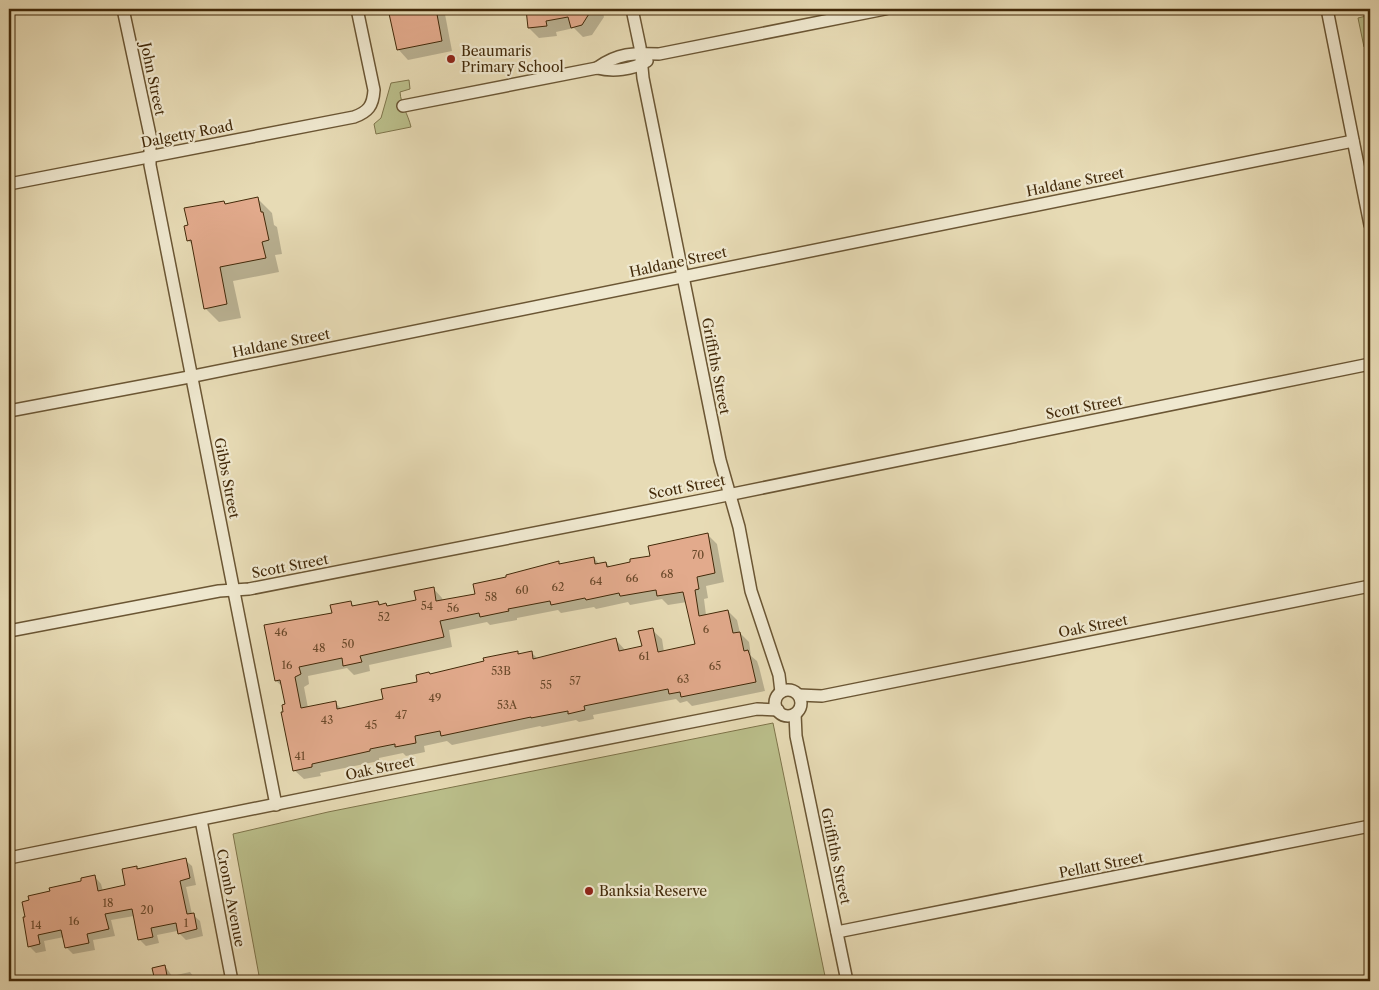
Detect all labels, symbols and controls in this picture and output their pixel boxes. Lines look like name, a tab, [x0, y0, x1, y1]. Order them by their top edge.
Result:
street label: John Street	[136, 39, 170, 117]
place label: Beaumaris Primary School	[461, 42, 564, 76]
marker: Beaumaris Primary School	[445, 53, 457, 65]
street label: Dalgetty Road	[139, 116, 235, 152]
street label: Haldane Street	[1025, 164, 1126, 200]
street label: Haldane Street	[628, 243, 729, 281]
street label: Griffiths Street	[698, 316, 734, 416]
street label: Haldane Street	[231, 325, 332, 361]
street label: Scott Street	[1044, 391, 1124, 423]
street label: Gibbs Street	[210, 436, 244, 520]
street label: Scott Street	[647, 471, 727, 503]
house number: 70	[692, 548, 704, 562]
street label: Scott Street	[250, 550, 330, 582]
house number: 68	[661, 567, 673, 581]
house number: 66	[626, 571, 639, 585]
house number: 64	[590, 574, 602, 588]
house number: 62	[552, 580, 564, 594]
house number: 60	[515, 583, 529, 597]
house number: 58	[485, 590, 497, 604]
house number: 54	[421, 599, 433, 613]
house number: 56	[447, 601, 460, 615]
house number: 52	[378, 610, 390, 624]
street label: Oak Street	[1057, 610, 1129, 642]
house number: 6	[703, 622, 710, 636]
house number: 46	[275, 625, 288, 639]
house number: 50	[342, 637, 354, 651]
house number: 48	[313, 641, 325, 655]
house number: 61	[638, 649, 650, 663]
house number: 16	[281, 658, 293, 672]
house number: 65	[709, 659, 721, 673]
house number: 53B	[491, 664, 511, 678]
house number: 63	[677, 672, 689, 686]
house number: 57	[569, 674, 581, 688]
house number: 55	[540, 678, 552, 692]
house number: 49	[429, 691, 441, 705]
house number: 53A	[497, 698, 518, 712]
house number: 47	[395, 708, 407, 722]
house number: 43	[321, 713, 333, 727]
house number: 45	[365, 718, 377, 732]
house number: 41	[295, 749, 306, 763]
street label: Oak Street	[344, 752, 416, 784]
street label: Griffiths Street	[817, 806, 855, 906]
street label: Cromb Avenue	[213, 847, 249, 949]
street label: Pellatt Street	[1057, 848, 1145, 882]
place label: Banksia Reserve	[599, 882, 707, 900]
marker: Banksia Reserve	[583, 885, 595, 897]
house number: 18	[102, 896, 114, 910]
house number: 20	[140, 903, 154, 917]
house number: 16	[68, 914, 80, 928]
house number: 1	[184, 916, 189, 930]
house number: 14	[31, 918, 41, 932]

